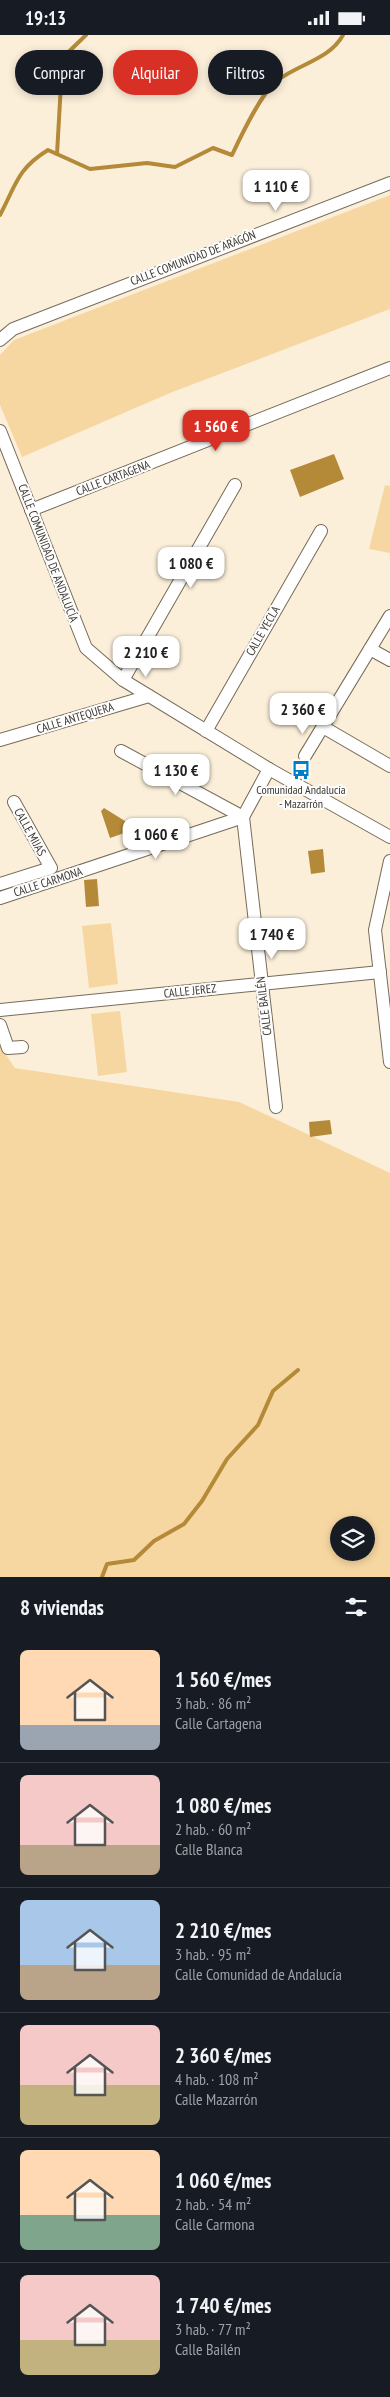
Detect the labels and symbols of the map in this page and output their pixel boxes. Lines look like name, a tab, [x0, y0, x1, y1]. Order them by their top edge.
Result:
pin: 1 110 €	[230, 169, 322, 212]
street label: CALLE COMUNIDAD DE ARAGÓN	[128, 227, 258, 288]
pin: 1 560 €	[170, 409, 262, 452]
street label: CALLE CARTAGENA	[74, 456, 152, 498]
street label: CALLE COMUNIDAD DE ANDALUCÍA	[15, 482, 82, 624]
pin: 1 080 €	[145, 547, 237, 589]
street label: CALLE YECLA	[242, 603, 283, 658]
pin: 2 210 €	[100, 635, 192, 678]
pin: 2 360 €	[257, 693, 349, 735]
street label: CALLE ANTEQUERA	[34, 699, 116, 736]
pin: 1 130 €	[130, 753, 222, 796]
bus stop icon: Comunidad Andalucía - Mazarrón	[290, 759, 312, 781]
place label: Comunidad Andalucía - Mazarrón	[256, 782, 346, 811]
street label: CALLE MIJAS	[11, 805, 50, 858]
pin: 1 060 €	[110, 817, 202, 860]
street label: CALLE CARMONA	[12, 863, 84, 900]
pin: 1 740 €	[226, 917, 318, 960]
street label: CALLE BAILÉN	[252, 976, 275, 1036]
street label: CALLE JEREZ	[163, 980, 217, 1001]

